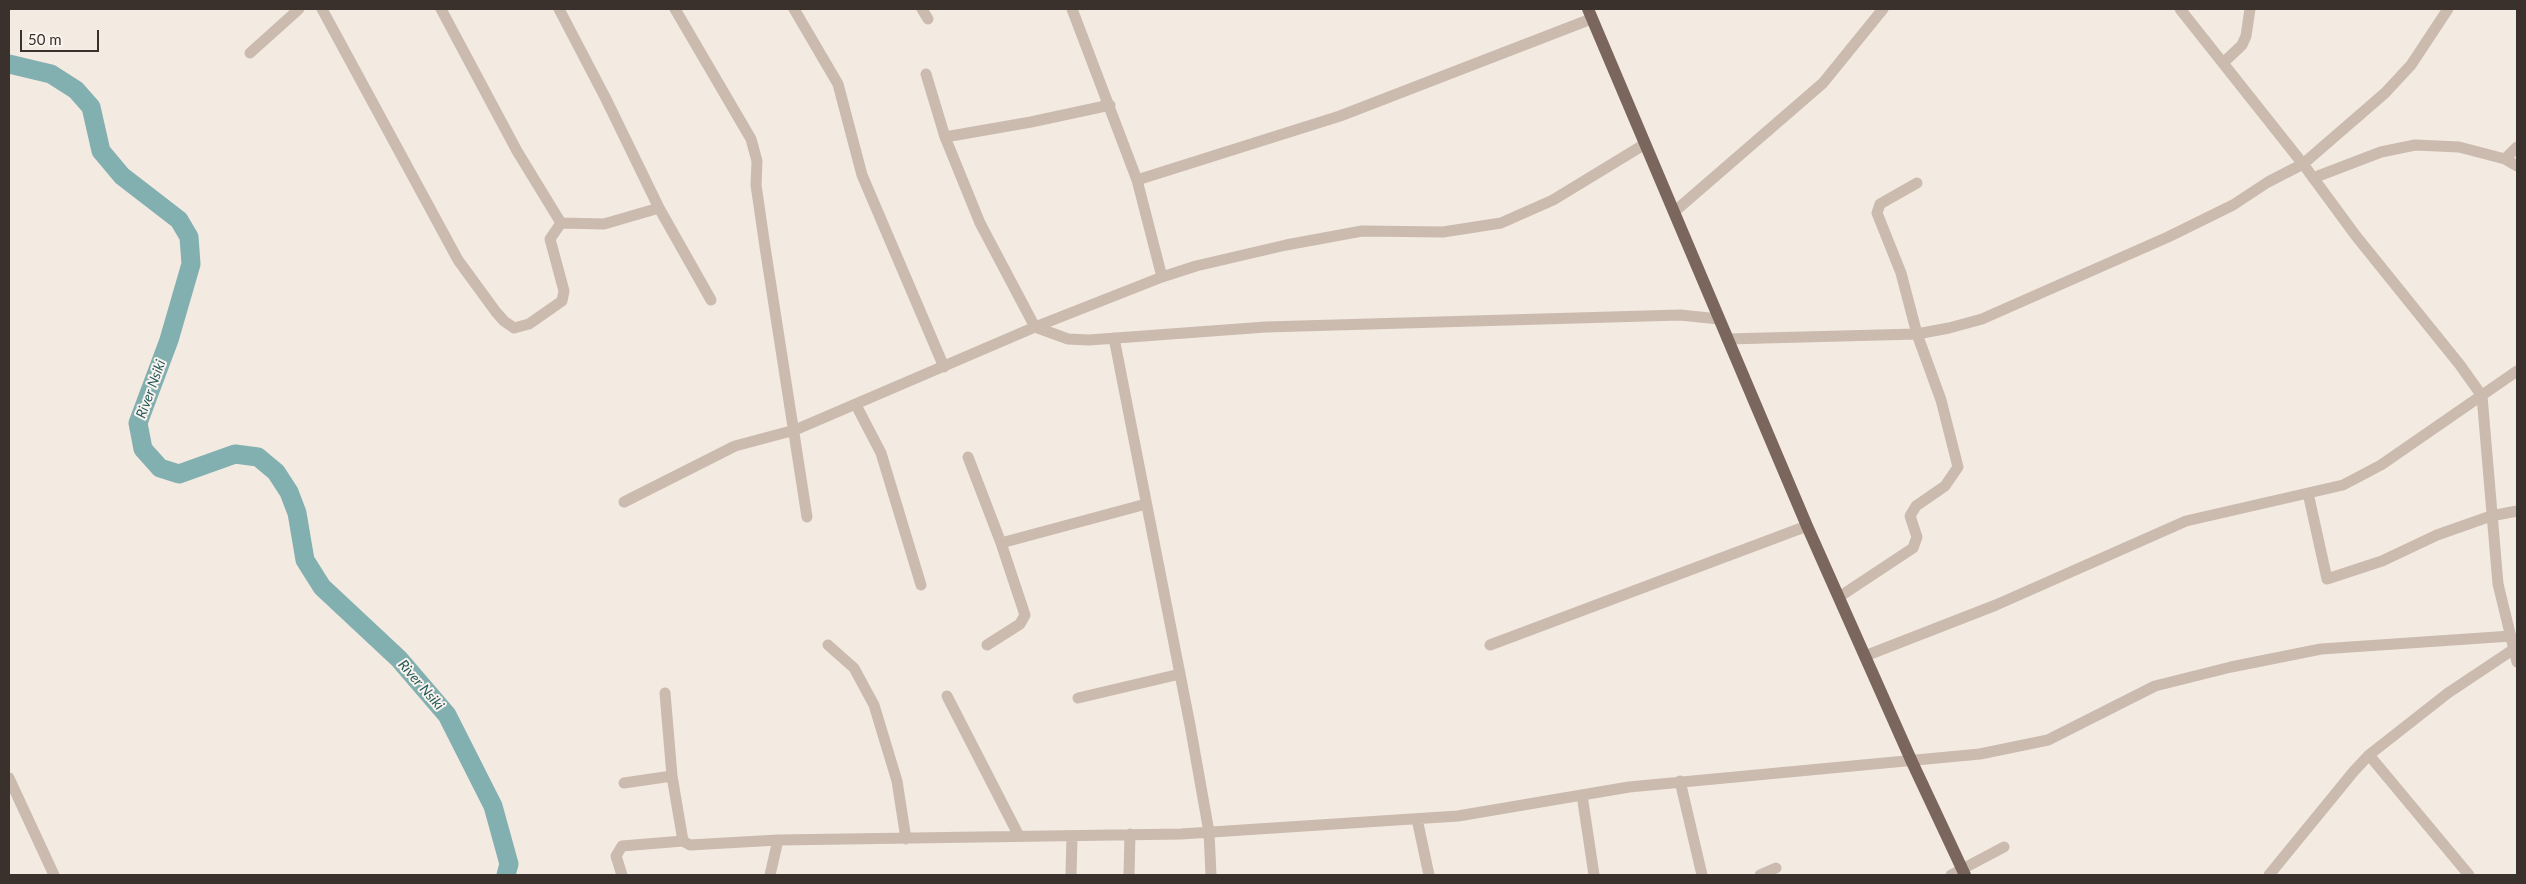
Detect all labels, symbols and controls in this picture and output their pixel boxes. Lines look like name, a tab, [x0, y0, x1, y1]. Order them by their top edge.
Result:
scale bar	[22, 20, 101, 52]
text: 50 m	[28, 30, 62, 48]
water label: River Nsiki	[133, 357, 169, 421]
water label: River Nsiki	[395, 656, 447, 714]

